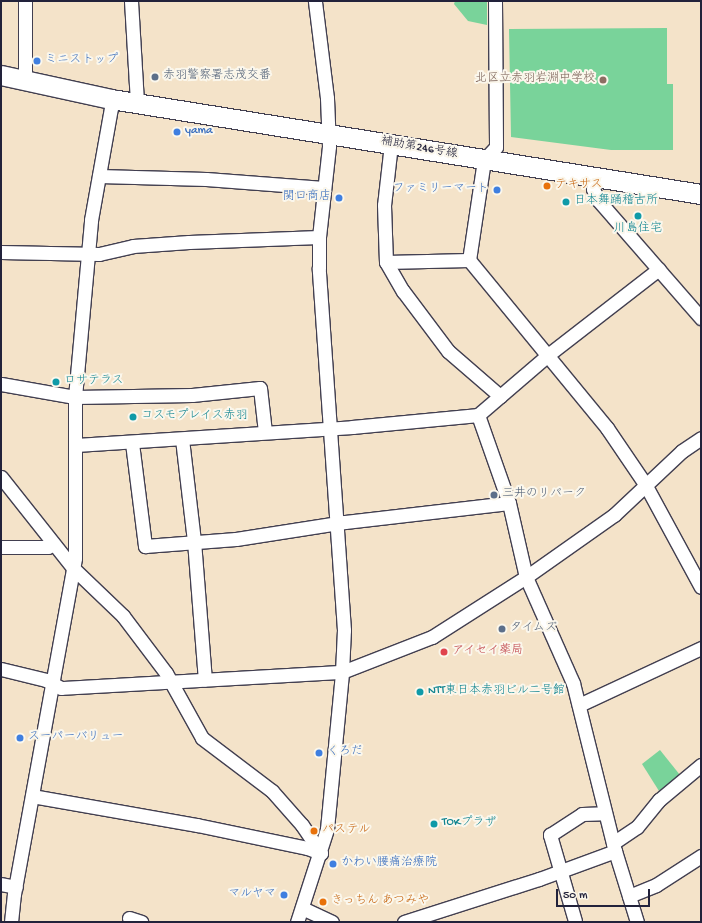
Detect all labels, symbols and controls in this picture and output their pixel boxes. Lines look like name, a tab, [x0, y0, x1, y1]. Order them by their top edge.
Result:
place label: ミニストップ	[45, 54, 117, 68]
marker: ミニストップ	[32, 56, 42, 66]
place label: 赤羽警察署志茂交番	[163, 70, 271, 84]
marker: 赤羽警察署志茂交番	[150, 72, 160, 82]
place label: 北区立赤羽岩淵中学校	[475, 73, 595, 87]
marker: 北区立赤羽岩淵中学校	[598, 75, 608, 85]
place label: yama	[185, 125, 213, 139]
marker: yama	[172, 127, 182, 137]
street label: 補助第246号線	[380, 135, 458, 163]
place label: テキサス	[555, 179, 603, 193]
marker: テキサス	[542, 181, 552, 191]
place label: ファミリーマート	[393, 183, 489, 197]
marker: ファミリーマート	[492, 185, 502, 195]
place label: 関口商店	[283, 191, 331, 205]
marker: 関口商店	[334, 193, 344, 203]
place label: 日本舞踊稽古所	[574, 195, 658, 209]
marker: 日本舞踊稽古所	[561, 197, 571, 207]
marker: 川島住宅	[633, 211, 643, 221]
place label: 川島住宅	[614, 223, 662, 237]
place label: ロサテラス	[64, 375, 124, 389]
marker: ロサテラス	[51, 377, 61, 387]
place label: コスモプレイス赤羽	[141, 410, 249, 424]
marker: コスモプレイス赤羽	[128, 412, 138, 422]
place label: 三井のリパーク	[502, 488, 586, 502]
marker: 三井のリパーク	[489, 490, 499, 500]
place label: タイムズ	[510, 622, 558, 636]
marker: タイムズ	[497, 624, 507, 634]
place label: アイセイ薬局	[452, 645, 524, 659]
marker: アイセイ薬局	[439, 647, 449, 657]
place label: NTT東日本赤羽ビル二号館	[428, 685, 565, 699]
marker: NTT東日本赤羽ビル二号館	[415, 687, 425, 697]
place label: スーパーバリュー	[28, 731, 124, 745]
marker: スーパーバリュー	[15, 733, 25, 743]
place label: くろだ	[327, 746, 363, 760]
marker: くろだ	[314, 748, 324, 758]
place label: TOKプラザ	[442, 817, 496, 831]
marker: TOKプラザ	[429, 819, 439, 829]
place label: パステル	[322, 824, 370, 838]
marker: パステル	[309, 826, 319, 836]
place label: かわい腰痛治療院	[341, 857, 437, 871]
marker: かわい腰痛治療院	[328, 859, 338, 869]
scale bar	[558, 881, 652, 907]
place label: マルヤマ	[228, 888, 276, 902]
text: 50 m	[563, 889, 588, 903]
marker: マルヤマ	[279, 890, 289, 900]
place label: きっちん あつみや	[331, 895, 430, 909]
marker: きっちん あつみや	[318, 897, 328, 907]

